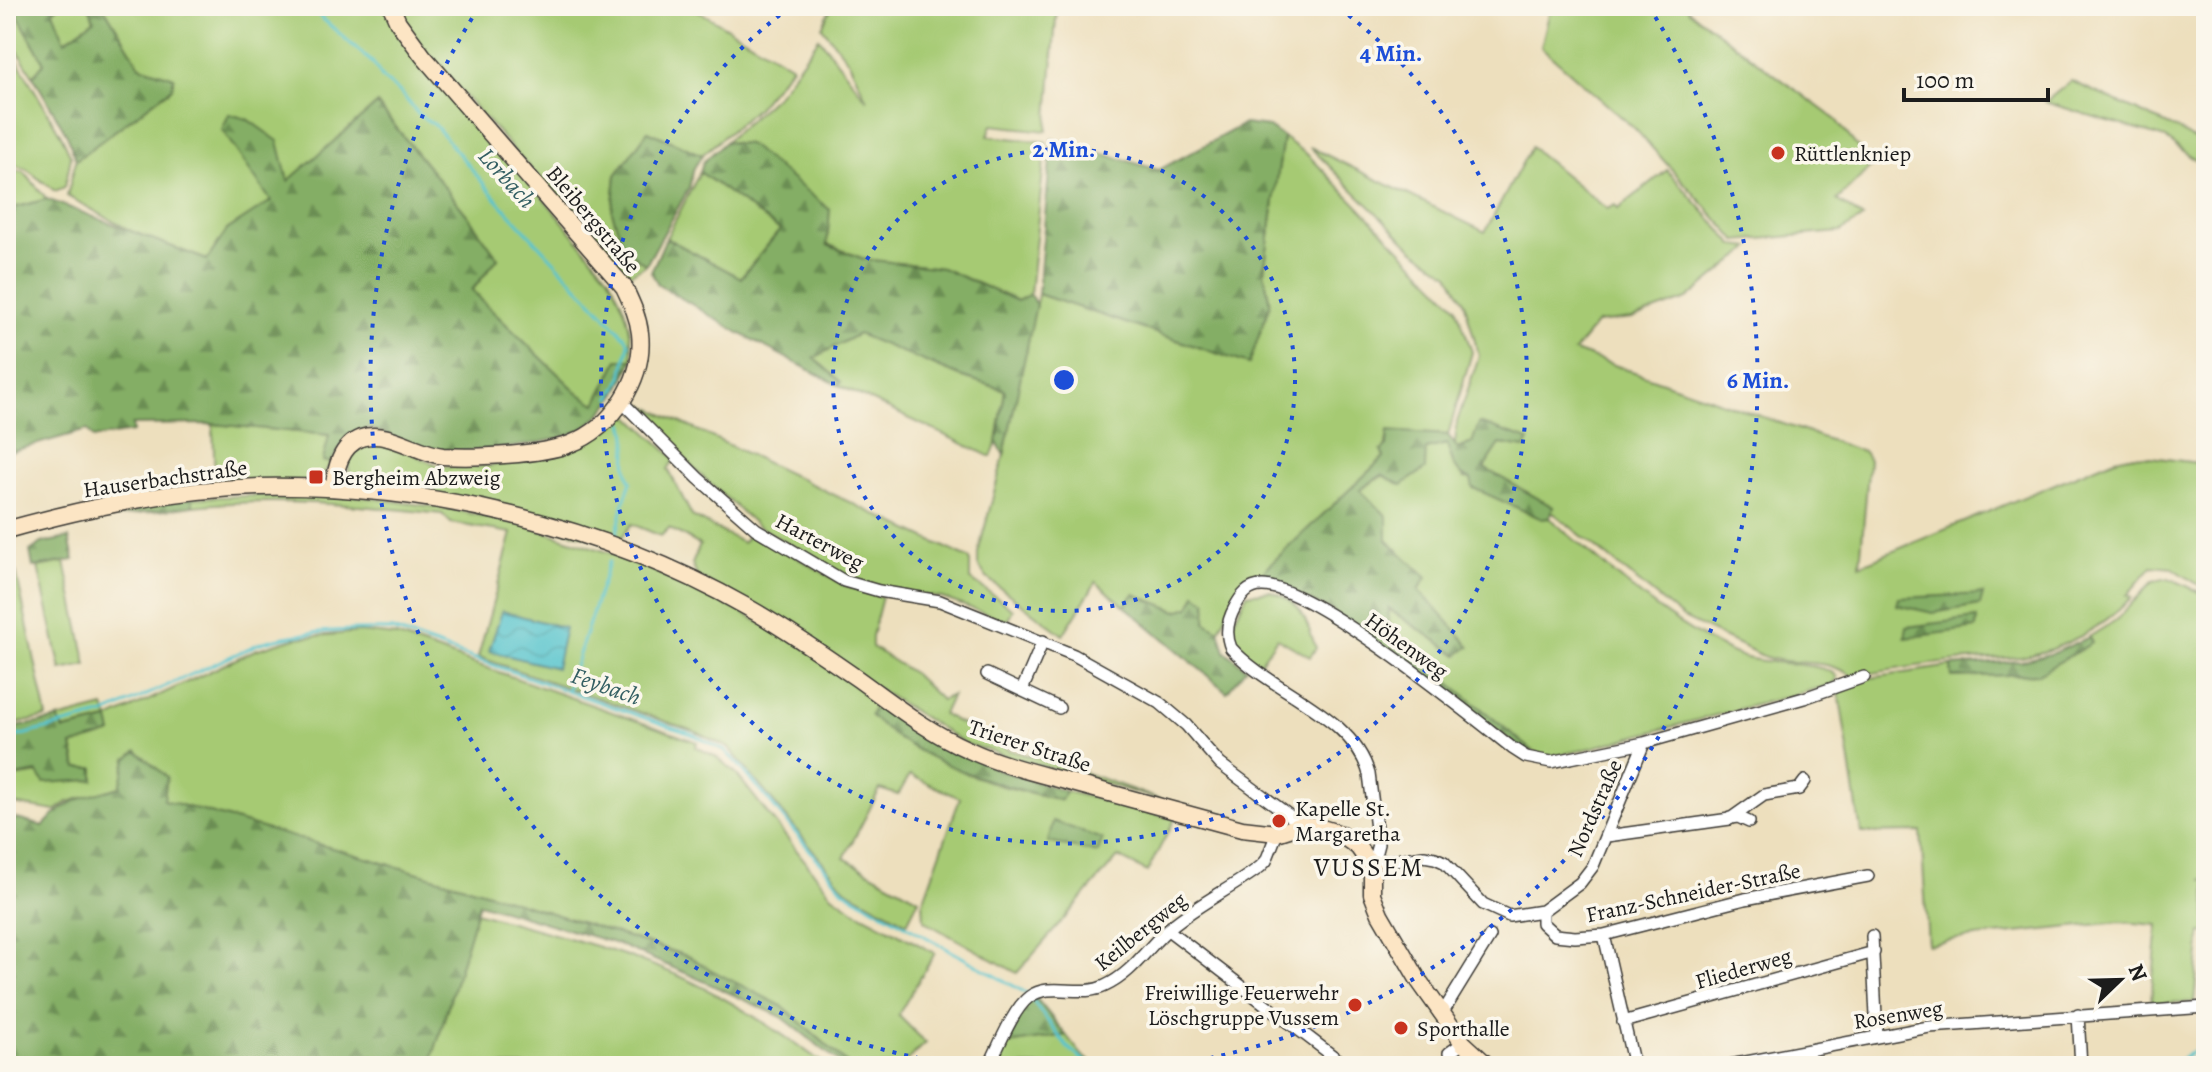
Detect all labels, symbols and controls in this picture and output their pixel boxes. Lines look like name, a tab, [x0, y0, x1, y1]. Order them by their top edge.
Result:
text: 4 Min.	[1360, 37, 1422, 69]
scale bar	[1904, 52, 2048, 102]
text: 100 m	[1916, 64, 1975, 96]
text: 2 Min.	[1033, 133, 1095, 165]
place label: Rüttlenkniep	[1794, 139, 1911, 169]
water label: Lorbach	[471, 141, 543, 215]
marker: Rüttlenkniep	[1769, 144, 1787, 162]
street label: Bleibergstraße	[539, 159, 647, 280]
text: 6 Min.	[1727, 364, 1789, 396]
centre of rings	[1050, 366, 1078, 394]
street label: Hauserbachstraße	[81, 453, 249, 505]
place label: Bergheim Abzweig	[332, 463, 501, 493]
marker: Bergheim Abzweig	[307, 468, 325, 486]
street label: Harterweg	[770, 506, 869, 578]
street label: Höhenweg	[1359, 605, 1454, 686]
water label: Feybach	[567, 659, 645, 713]
street label: Trierer Straße	[965, 712, 1095, 780]
street label: Nordstraße	[1560, 755, 1630, 862]
place label: Kapelle St. Margaretha	[1295, 794, 1401, 849]
marker: Kapelle St. Margaretha	[1270, 812, 1288, 830]
district label: VUSSEM	[1313, 850, 1424, 885]
street label: Franz-Schneider-Straße	[1583, 856, 1803, 930]
street label: Keilbergweg	[1088, 885, 1193, 978]
north arrow	[2080, 940, 2160, 1020]
street label: Fliederweg	[1692, 941, 1795, 997]
text: N	[2121, 959, 2154, 986]
place label: Freiwillige Feuerwehr Löschgruppe Vussem	[1144, 978, 1339, 1033]
street label: Rosenweg	[1851, 993, 1945, 1037]
marker: Freiwillige Feuerwehr Löschgruppe Vussem	[1346, 996, 1364, 1014]
place label: Sporthalle	[1417, 1014, 1510, 1044]
marker: Sporthalle	[1392, 1019, 1410, 1037]

